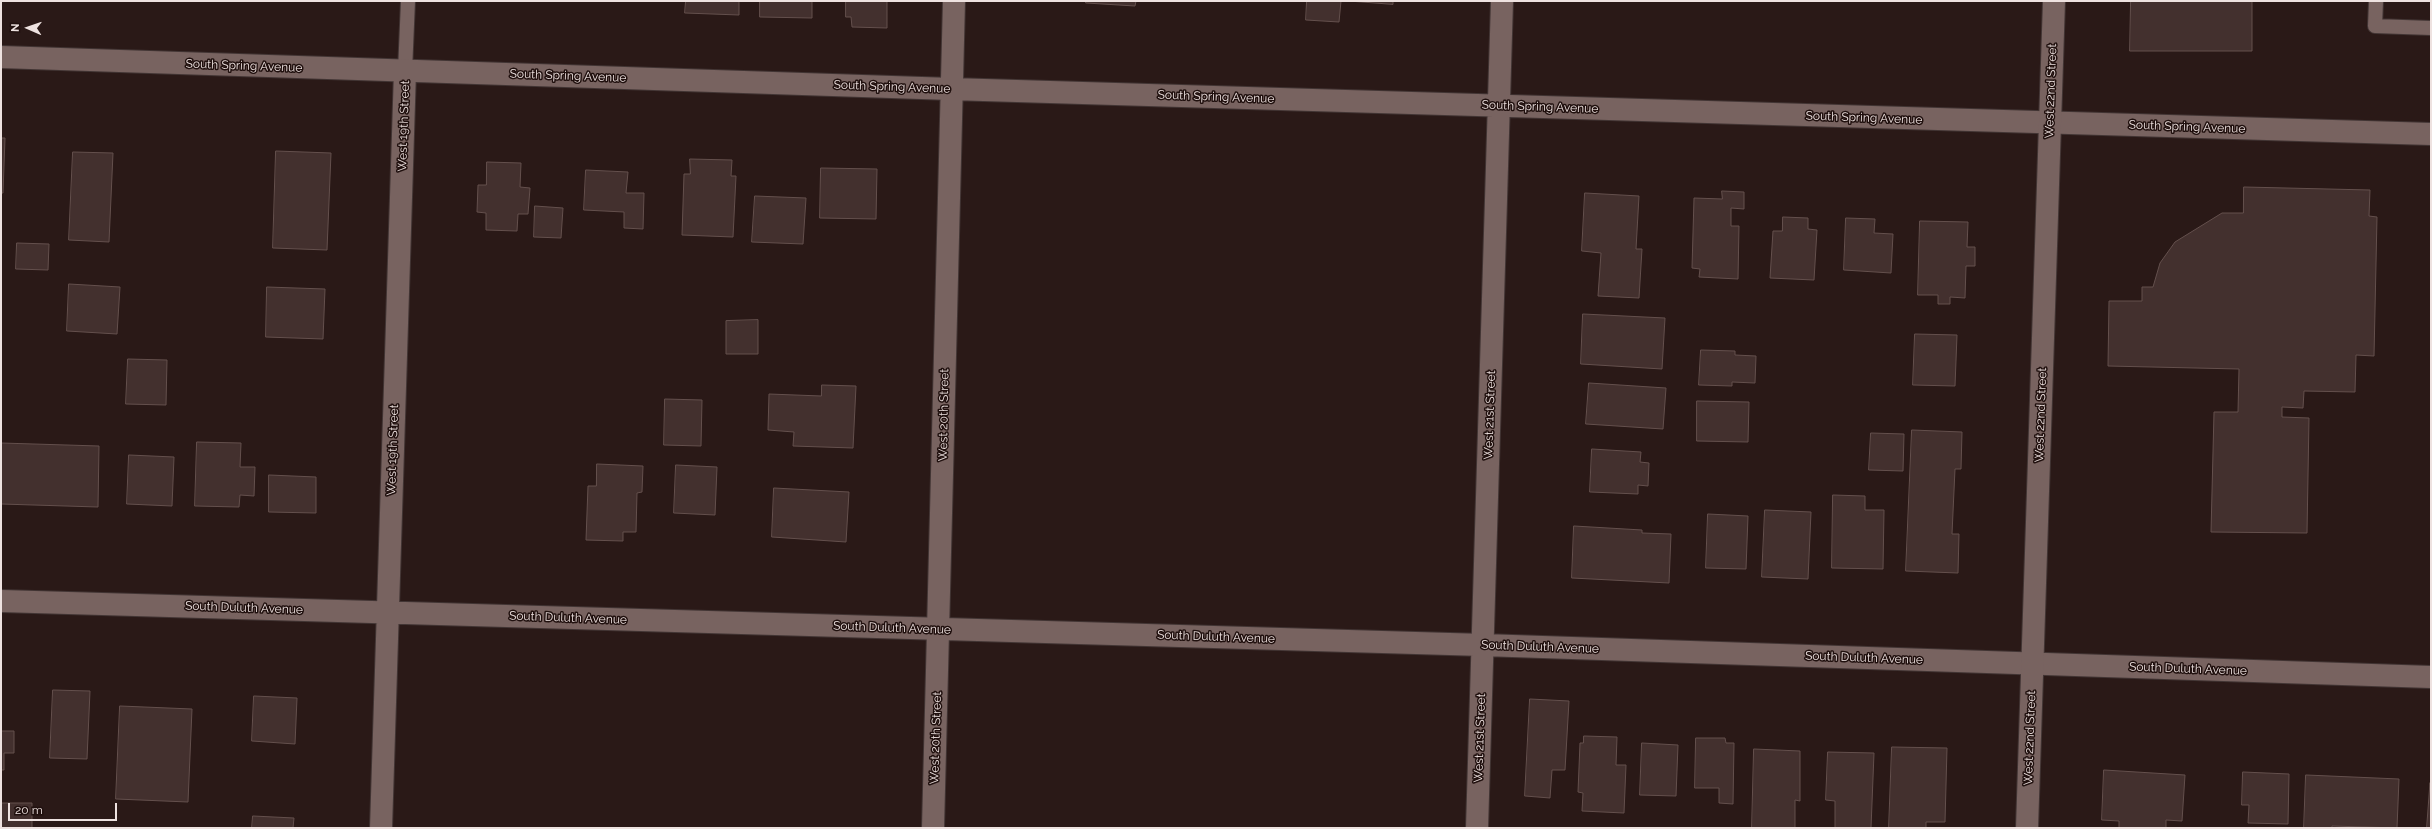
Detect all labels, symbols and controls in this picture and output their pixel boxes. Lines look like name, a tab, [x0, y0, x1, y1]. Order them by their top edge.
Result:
north arrow	[8, 8, 48, 48]
text: N	[9, 23, 22, 32]
street label: West 22nd Street	[2042, 43, 2060, 139]
street label: South Spring Avenue	[185, 57, 303, 75]
street label: South Spring Avenue	[509, 67, 627, 85]
street label: South Spring Avenue	[833, 78, 951, 96]
street label: West 19th Street	[395, 80, 413, 172]
street label: South Spring Avenue	[1157, 88, 1275, 106]
street label: South Spring Avenue	[1481, 98, 1599, 116]
street label: South Spring Avenue	[1805, 109, 1923, 127]
street label: South Spring Avenue	[2128, 118, 2246, 136]
street label: West 22nd Street	[2032, 367, 2050, 463]
street label: West 20th Street	[936, 369, 952, 461]
street label: West 21st Street	[1481, 370, 1499, 460]
street label: West 19th Street	[384, 404, 402, 496]
street label: South Duluth Avenue	[185, 599, 303, 617]
street label: South Duluth Avenue	[509, 609, 627, 627]
street label: South Duluth Avenue	[833, 619, 951, 637]
street label: South Duluth Avenue	[1157, 628, 1275, 646]
street label: South Duluth Avenue	[1481, 638, 1599, 656]
street label: South Duluth Avenue	[1805, 649, 1923, 667]
street label: South Duluth Avenue	[2129, 660, 2247, 678]
street label: West 22nd Street	[2021, 690, 2039, 786]
street label: West 20th Street	[927, 691, 945, 785]
street label: West 21st Street	[1471, 693, 1489, 783]
scale bar	[10, 795, 119, 821]
text: 20 m	[15, 803, 43, 817]

